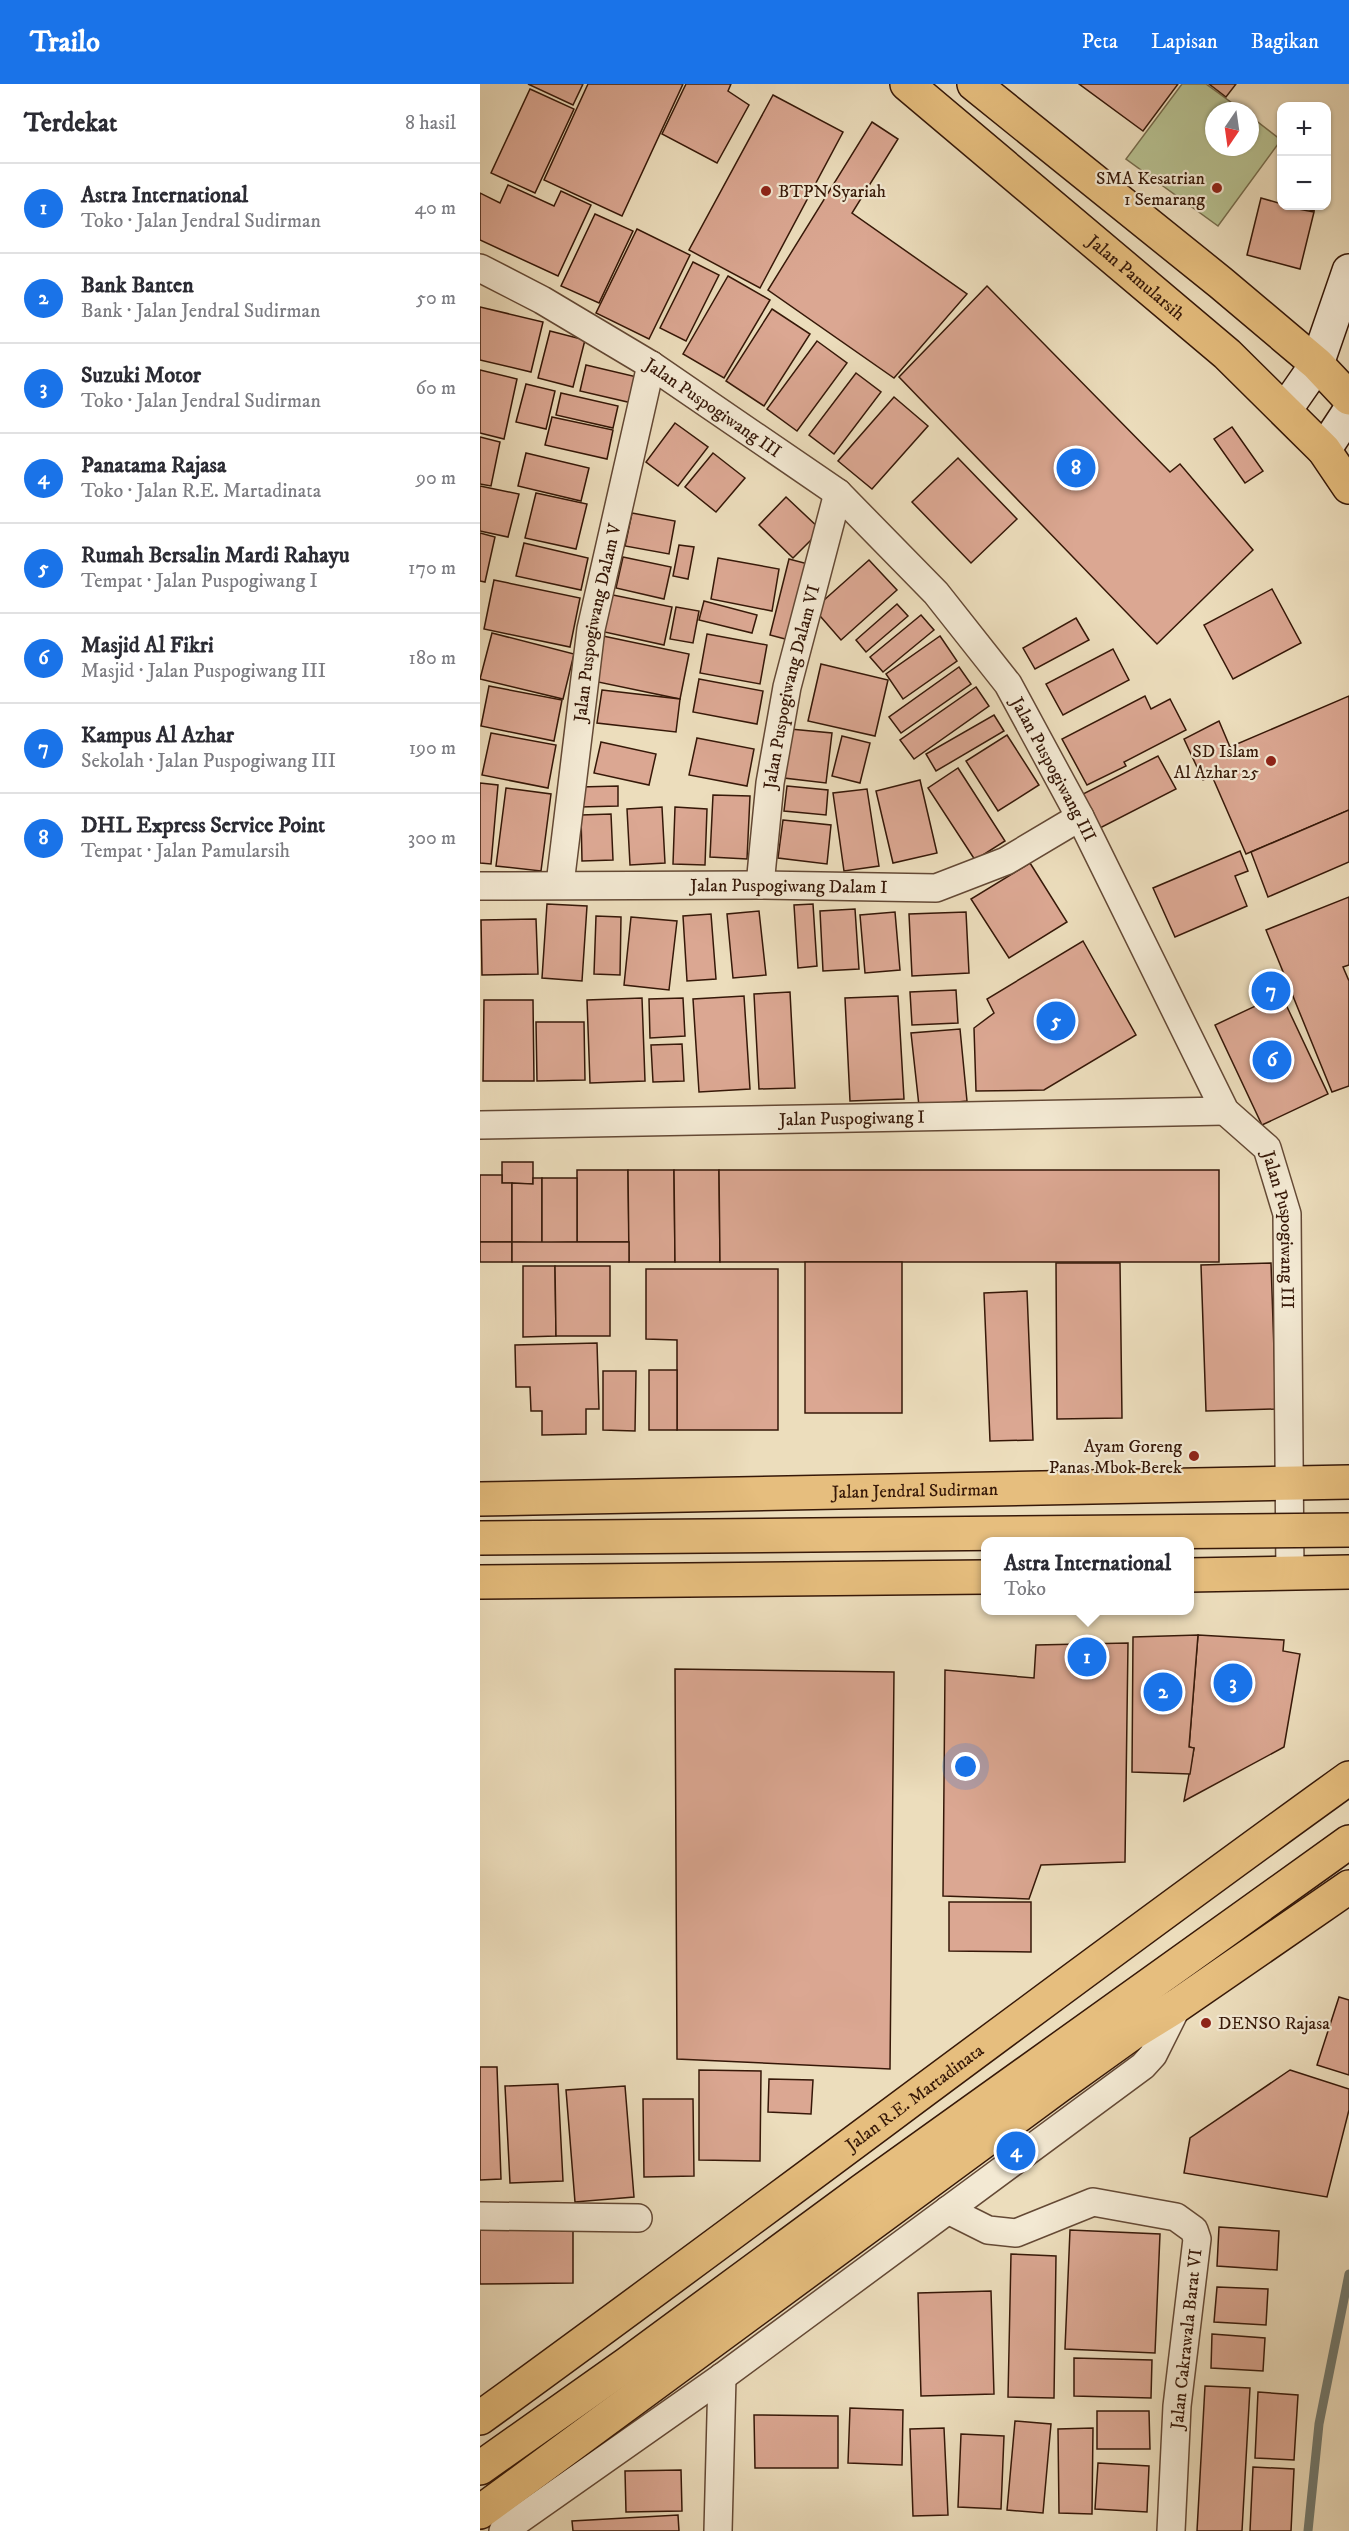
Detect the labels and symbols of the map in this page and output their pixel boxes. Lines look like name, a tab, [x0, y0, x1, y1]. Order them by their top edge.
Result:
north arrow	[1205, 102, 1259, 156]
place label: SMA Kesatrian 1 Semarang	[1096, 168, 1206, 211]
place label: BTPN Syariah	[778, 181, 887, 203]
marker: SMA Kesatrian 1 Semarang	[1210, 181, 1224, 195]
marker: BTPN Syariah	[759, 184, 773, 198]
street label: Jalan Pamularsih	[1081, 230, 1189, 326]
street label: Jalan Puspogiwang III	[639, 353, 785, 463]
pin: 8	[1056, 446, 1096, 490]
street label: Jalan Puspogiwang Dalam V	[570, 521, 627, 725]
street label: Jalan Puspogiwang Dalam VI	[759, 583, 825, 792]
street label: Jalan Puspogiwang III	[1004, 692, 1100, 845]
place label: SD Islam Al Azhar 25	[1174, 741, 1259, 784]
marker: SD Islam Al Azhar 25	[1264, 754, 1278, 768]
street label: Jalan Puspogiwang Dalam I	[688, 875, 888, 899]
pin: 7	[1252, 968, 1290, 1014]
pin: 5	[1036, 998, 1076, 1044]
pin: 6	[1252, 1038, 1292, 1082]
street label: Jalan Puspogiwang I	[777, 1107, 925, 1131]
street label: Jalan Puspogiwang III	[1256, 1146, 1298, 1309]
place label: Ayam Goreng Panas Mbok Berek	[1049, 1436, 1182, 1479]
marker: Ayam Goreng Panas Mbok Berek	[1187, 1449, 1201, 1463]
street label: Jalan Jendral Sudirman	[830, 1479, 999, 1504]
pin: 1	[1068, 1634, 1106, 1680]
pin: 3	[1214, 1660, 1252, 1706]
pin: 2	[1144, 1670, 1182, 1714]
your location	[951, 1752, 980, 1781]
place label: DENSO Rajasa	[1218, 2013, 1330, 2035]
marker: DENSO Rajasa	[1199, 2016, 1213, 2030]
street label: Jalan R.E. Martadinata	[840, 2040, 989, 2158]
pin: 4	[996, 2128, 1036, 2174]
street label: Jalan Cakrawala Barat VI	[1166, 2248, 1207, 2432]

